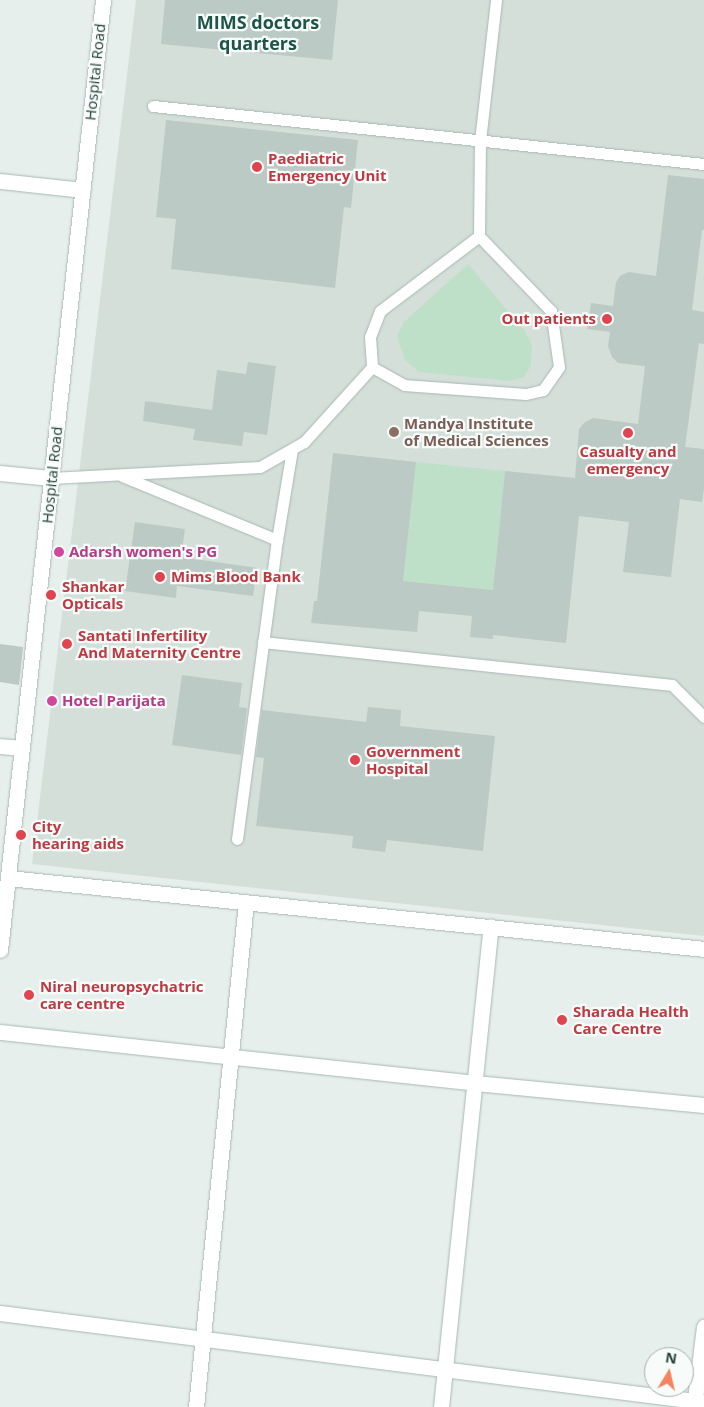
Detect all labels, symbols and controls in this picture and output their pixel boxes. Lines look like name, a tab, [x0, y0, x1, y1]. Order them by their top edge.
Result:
district label: MIMS doctors quarters	[197, 12, 319, 54]
street label: Hospital Road	[81, 23, 109, 121]
place label: Paediatric Emergency Unit	[268, 149, 386, 184]
marker: Paediatric Emergency Unit	[250, 160, 264, 174]
place label: Out patients	[501, 310, 596, 328]
marker: Out patients	[600, 312, 614, 326]
place label: Mandya Institute of Medical Sciences	[404, 414, 549, 449]
street label: Hospital Road	[38, 426, 66, 524]
marker: Mandya Institute of Medical Sciences	[388, 426, 400, 438]
marker: Casualty and emergency	[621, 426, 635, 440]
place label: Casualty and emergency	[580, 442, 676, 477]
place label: Adarsh women's PG	[69, 543, 217, 561]
marker: Adarsh women's PG	[53, 546, 65, 558]
place label: Mims Blood Bank	[171, 568, 301, 586]
marker: Mims Blood Bank	[153, 570, 167, 584]
place label: Shankar Opticals	[62, 577, 124, 612]
marker: Shankar Opticals	[44, 588, 58, 602]
place label: Santati Infertility And Maternity Centre	[78, 626, 241, 661]
marker: Santati Infertility And Maternity Centre	[60, 637, 74, 651]
place label: Hotel Parijata	[62, 692, 166, 710]
marker: Hotel Parijata	[46, 695, 58, 707]
place label: Government Hospital	[366, 742, 460, 777]
marker: Government Hospital	[348, 753, 362, 767]
place label: City hearing aids	[32, 817, 124, 852]
marker: City hearing aids	[14, 828, 28, 842]
place label: Niral neuropsychatric care centre	[40, 977, 204, 1012]
marker: Niral neuropsychatric care centre	[22, 988, 36, 1002]
place label: Sharada Health Care Centre	[573, 1002, 689, 1037]
marker: Sharada Health Care Centre	[555, 1013, 569, 1027]
north arrow	[644, 1347, 694, 1397]
text: N	[664, 1347, 678, 1368]

